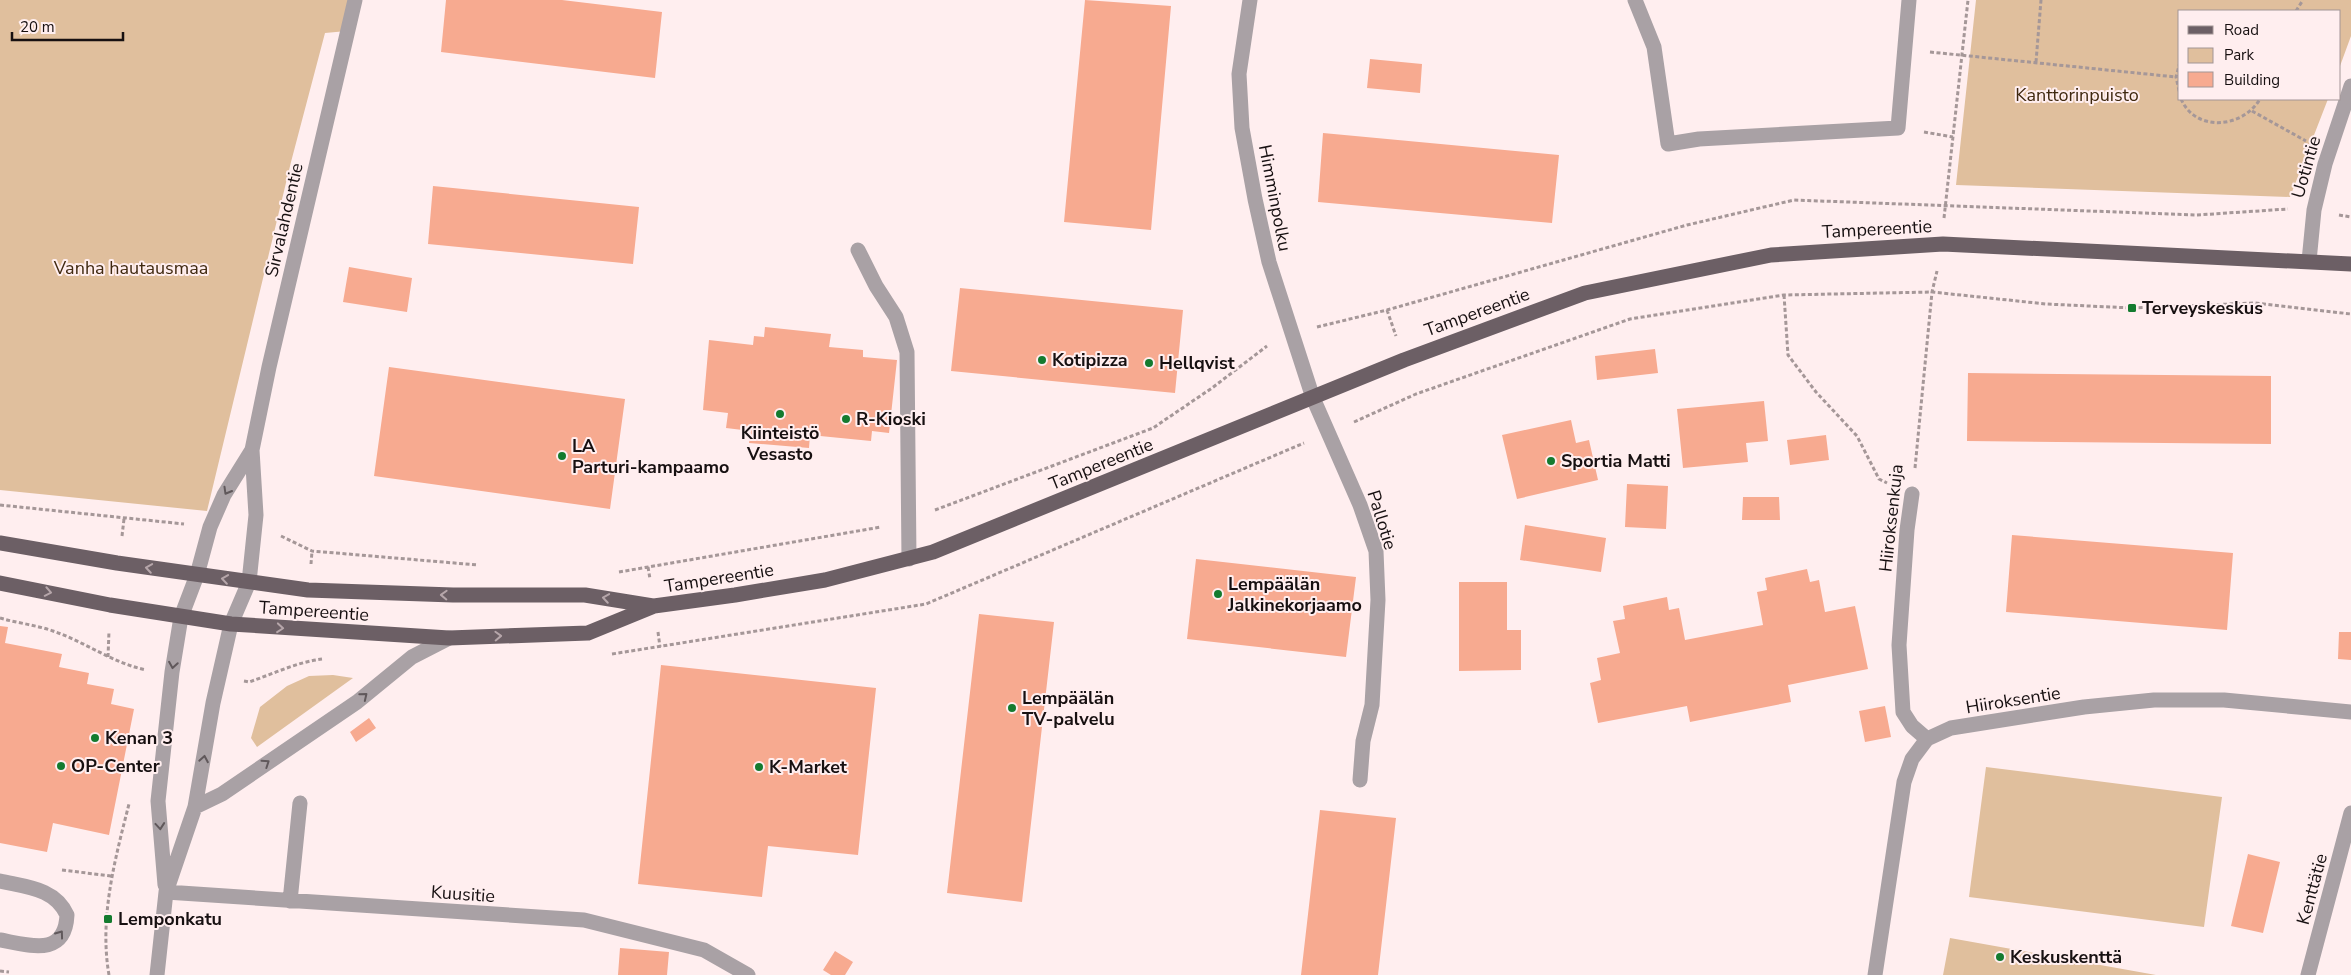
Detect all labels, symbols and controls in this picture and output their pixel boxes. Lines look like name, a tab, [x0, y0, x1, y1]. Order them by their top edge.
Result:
scale bar	[12, 10, 124, 42]
legend	[2178, 10, 2341, 100]
text: 20 m	[20, 17, 55, 37]
text: Road	[2224, 20, 2259, 40]
text: Park	[2224, 45, 2254, 65]
text: Building	[2224, 70, 2280, 90]
park label: Kanttorinpuisto	[2015, 83, 2139, 107]
street label: Uotintie	[2286, 133, 2326, 201]
street label: Himminpolku	[1253, 143, 1297, 253]
street label: Sirvalahdentie	[259, 161, 309, 279]
street label: Tampereentie	[1821, 214, 1933, 244]
park label: Vanha hautausmaa	[53, 256, 208, 280]
street label: Tampereentie	[1421, 282, 1533, 342]
place label: Terveyskeskus	[2142, 296, 2263, 320]
marker: Terveyskeskus	[2126, 302, 2138, 314]
place label: Kotipizza	[1052, 348, 1128, 372]
place label: Hellqvist	[1159, 351, 1235, 375]
marker: Kotipizza	[1036, 354, 1048, 366]
marker: Hellqvist	[1143, 357, 1155, 369]
place label: R-Kioski	[856, 407, 926, 431]
marker: Kiinteistö Vesasto	[774, 408, 786, 420]
marker: R-Kioski	[840, 413, 852, 425]
place label: Kiinteistö Vesasto	[741, 421, 819, 466]
street label: Tampereentie	[1045, 432, 1157, 496]
place label: LA Parturi-kampaamo	[572, 434, 729, 479]
place label: Sportia Matti	[1561, 449, 1671, 473]
marker: LA Parturi-kampaamo	[556, 450, 568, 462]
marker: Sportia Matti	[1545, 455, 1557, 467]
street label: Hiiroksenkuja	[1873, 463, 1909, 573]
one-way arrow	[223, 486, 233, 495]
street label: Pallotie	[1362, 487, 1402, 553]
street label: Tampereentie	[663, 558, 775, 598]
one-way arrow	[145, 563, 153, 573]
place label: Lempäälän Jalkinekorjaamo	[1227, 572, 1362, 617]
one-way arrow	[220, 574, 228, 585]
one-way arrow	[43, 587, 52, 597]
marker: Lempäälän Jalkinekorjaamo	[1212, 588, 1224, 600]
one-way arrow	[440, 589, 448, 600]
one-way arrow	[602, 594, 611, 604]
street label: Tampereentie	[258, 595, 370, 627]
one-way arrow	[276, 622, 284, 633]
one-way arrow	[494, 631, 502, 641]
one-way arrow	[169, 661, 179, 669]
street label: Hiiroksentie	[1964, 681, 2062, 719]
place label: Lempäälän TV-palvelu	[1022, 686, 1115, 731]
one-way arrow	[358, 693, 367, 701]
marker: Lempäälän TV-palvelu	[1006, 702, 1018, 714]
place label: Kenan 3	[105, 726, 173, 750]
marker: Kenan 3	[89, 732, 101, 744]
place label: OP-Center	[71, 754, 160, 778]
one-way arrow	[198, 754, 208, 763]
place label: K-Market	[769, 755, 847, 779]
marker: OP-Center	[55, 760, 67, 772]
one-way arrow	[261, 760, 270, 769]
marker: K-Market	[753, 761, 765, 773]
one-way arrow	[154, 823, 165, 831]
street label: Kenttätie	[2291, 851, 2333, 927]
street label: Kuusitie	[430, 880, 496, 908]
place label: Lemponkatu	[118, 907, 222, 931]
marker: Lemponkatu	[102, 913, 114, 925]
one-way arrow	[54, 931, 64, 940]
place label: Keskuskenttä	[2010, 945, 2122, 969]
marker: Keskuskenttä	[1994, 951, 2006, 963]

